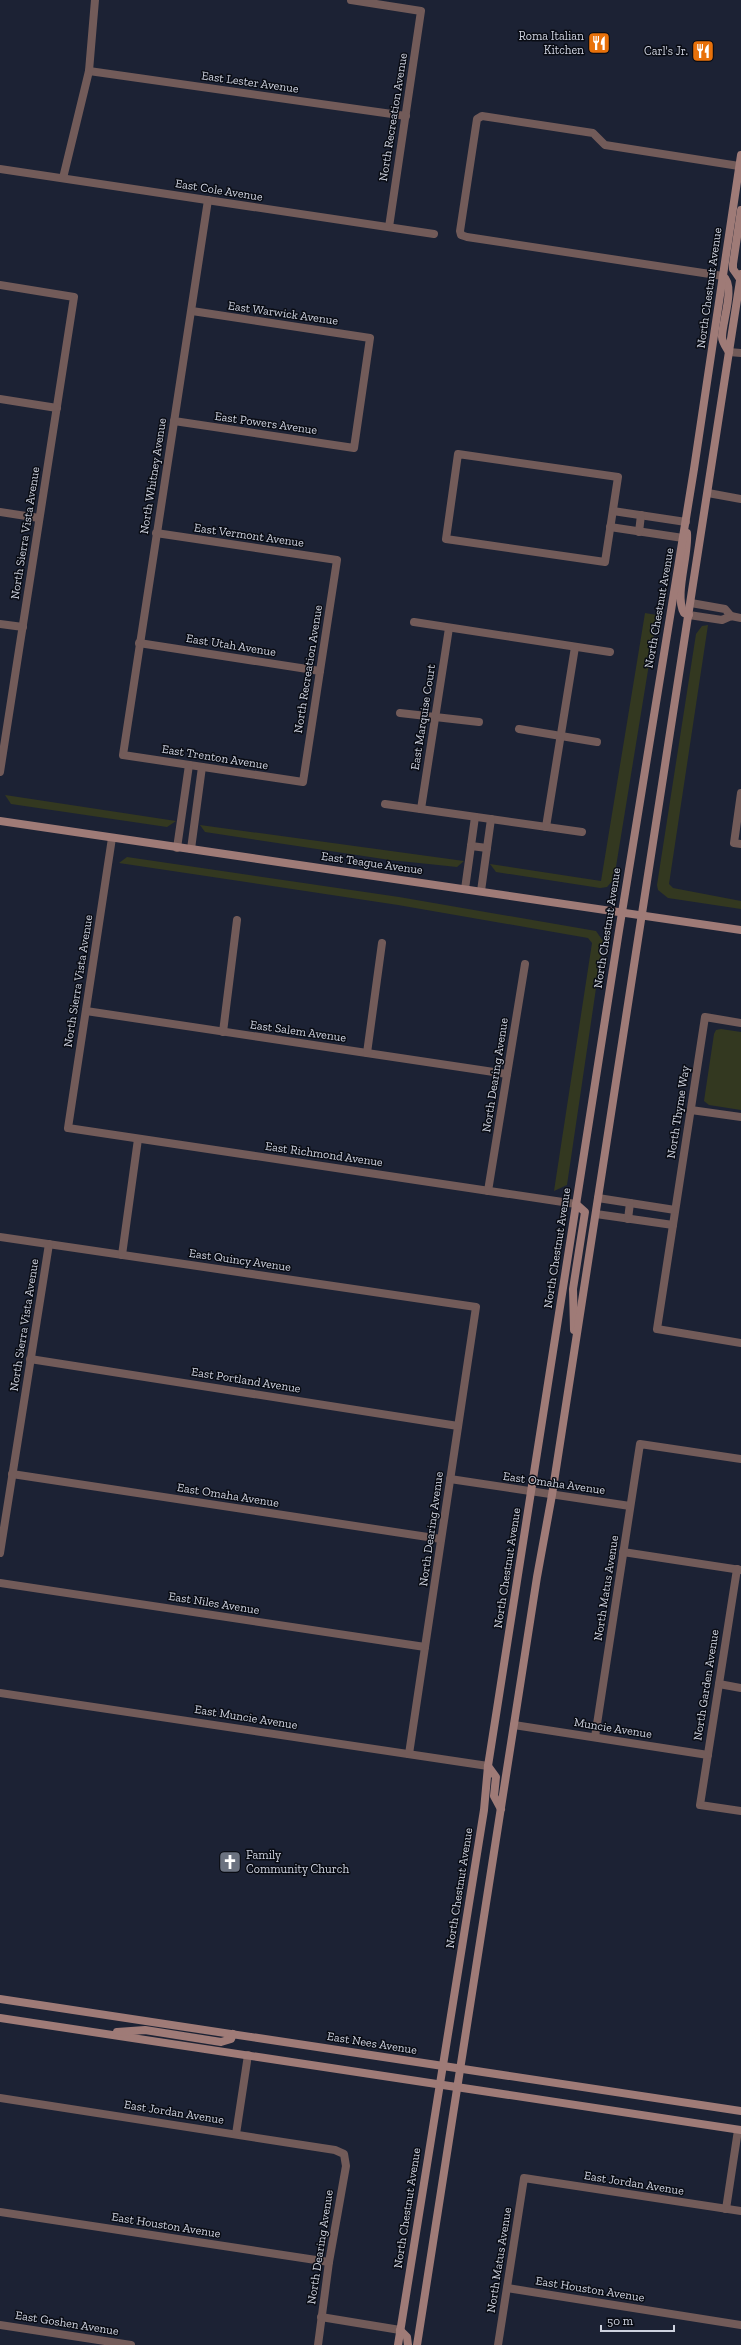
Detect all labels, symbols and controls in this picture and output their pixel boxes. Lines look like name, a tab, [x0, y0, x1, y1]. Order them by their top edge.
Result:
place label: Roma Italian Kitchen	[519, 29, 584, 57]
restaurant icon: Roma Italian Kitchen	[586, 30, 612, 56]
restaurant icon: Carl's Jr.	[690, 38, 716, 64]
place label: Carl's Jr.	[644, 44, 688, 58]
street label: North Recreation Avenue	[376, 51, 410, 182]
street label: East Lester Avenue	[200, 68, 300, 96]
street label: East Cole Avenue	[174, 176, 264, 204]
street label: North Chestnut Avenue	[694, 226, 724, 349]
street label: East Warwick Avenue	[227, 298, 339, 328]
street label: East Powers Avenue	[214, 409, 318, 437]
street label: North Whitney Avenue	[137, 417, 169, 535]
street label: North Sierra Vista Avenue	[8, 465, 42, 600]
street label: East Vermont Avenue	[193, 520, 305, 550]
street label: North Chestnut Avenue	[642, 546, 677, 669]
street label: North Recreation Avenue	[291, 603, 325, 734]
street label: East Utah Avenue	[185, 631, 277, 659]
street label: East Marquise Court	[408, 663, 438, 771]
street label: East Trenton Avenue	[161, 742, 270, 772]
street label: East Teague Avenue	[320, 849, 424, 877]
street label: North Chestnut Avenue	[591, 866, 623, 989]
street label: North Sierra Vista Avenue	[61, 913, 95, 1048]
street label: North Dearing Avenue	[479, 1016, 511, 1133]
street label: East Salem Avenue	[249, 1017, 347, 1045]
street label: North Thyme Way	[664, 1064, 692, 1160]
street label: East Richmond Avenue	[264, 1139, 384, 1169]
street label: North Chestnut Avenue	[541, 1186, 573, 1309]
street label: East Quincy Avenue	[188, 1246, 292, 1274]
street label: North Sierra Vista Avenue	[7, 1257, 41, 1392]
street label: East Portland Avenue	[190, 1364, 302, 1396]
street label: East Omaha Avenue	[502, 1469, 606, 1497]
street label: North Dearing Avenue	[416, 1470, 446, 1587]
street label: East Omaha Avenue	[176, 1480, 280, 1510]
street label: North Chestnut Avenue	[491, 1506, 523, 1629]
street label: North Matus Avenue	[591, 1534, 621, 1642]
street label: East Niles Avenue	[168, 1589, 261, 1617]
street label: North Garden Avenue	[690, 1628, 722, 1741]
street label: East Muncie Avenue	[193, 1702, 299, 1732]
street label: Muncie Avenue	[573, 1715, 653, 1741]
street label: North Chestnut Avenue	[443, 1826, 475, 1949]
place label: Family Community Church	[246, 1848, 349, 1876]
church icon: Family Community Church	[217, 1849, 243, 1875]
street label: East Nees Avenue	[326, 2029, 418, 2057]
street label: East Jordan Avenue	[123, 2097, 225, 2127]
street label: North Chestnut Avenue	[391, 2146, 423, 2269]
street label: East Jordan Avenue	[583, 2168, 685, 2198]
street label: North Dearing Avenue	[304, 2188, 336, 2305]
street label: North Matus Avenue	[484, 2206, 514, 2314]
street label: East Houston Avenue	[111, 2209, 222, 2241]
street label: East Houston Avenue	[535, 2273, 646, 2305]
scale bar	[601, 2307, 674, 2333]
street label: East Goshen Avenue	[14, 2308, 120, 2338]
text: 50 m	[607, 2314, 634, 2328]

